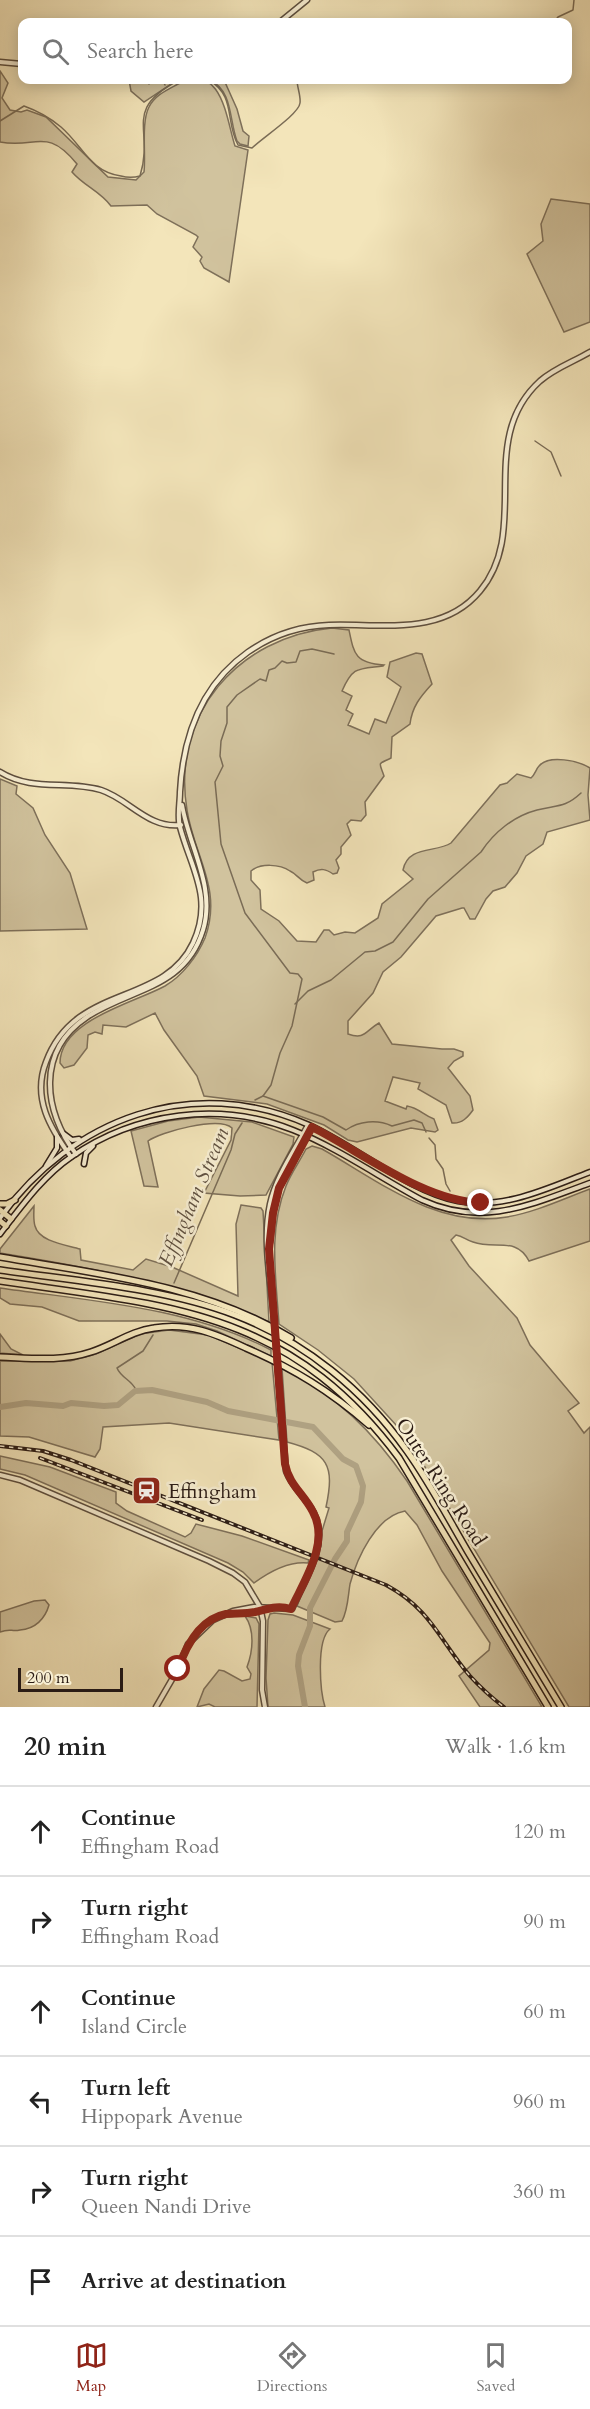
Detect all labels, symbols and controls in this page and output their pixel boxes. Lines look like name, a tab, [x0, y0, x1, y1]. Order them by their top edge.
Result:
search box	[18, 18, 572, 84]
icon: search	[39, 35, 72, 68]
text: Search here	[87, 36, 194, 66]
water label: Effingham Stream	[152, 1123, 236, 1271]
route end	[467, 1189, 493, 1215]
street label: Outer Ring Road	[389, 1413, 493, 1552]
station icon: Effingham	[131, 1475, 163, 1507]
place label: Effingham	[168, 1478, 257, 1505]
route start	[164, 1655, 190, 1681]
scale bar	[18, 1665, 123, 1692]
text: 200 m	[27, 1667, 69, 1689]
text: 20 min	[24, 1729, 107, 1764]
text: Walk · 1.6 km	[445, 1733, 566, 1760]
text: Continue	[81, 1803, 176, 1833]
icon: ahead	[24, 1815, 57, 1848]
text: 120 m	[513, 1818, 566, 1845]
text: Effingham Road	[81, 1833, 219, 1860]
text: Turn right	[81, 1893, 188, 1923]
icon: right	[24, 1905, 57, 1938]
text: 90 m	[523, 1908, 566, 1935]
text: Effingham Road	[81, 1923, 219, 1950]
text: Continue	[81, 1983, 176, 2013]
icon: ahead	[24, 1995, 57, 2028]
text: 60 m	[523, 1998, 566, 2025]
text: Island Circle	[81, 2013, 187, 2040]
text: Turn left	[81, 2073, 170, 2103]
icon: left	[24, 2085, 57, 2118]
text: 960 m	[513, 2088, 566, 2115]
text: Hippopark Avenue	[81, 2103, 243, 2130]
text: Turn right	[81, 2163, 188, 2193]
icon: right	[24, 2175, 57, 2208]
text: 360 m	[513, 2178, 566, 2205]
text: Queen Nandi Drive	[81, 2193, 251, 2220]
icon: arrive	[24, 2265, 57, 2298]
text: Arrive at destination	[81, 2266, 286, 2296]
tab: Map	[75, 2339, 108, 2397]
tab: Directions	[257, 2339, 327, 2397]
tab: Saved	[477, 2339, 515, 2397]

